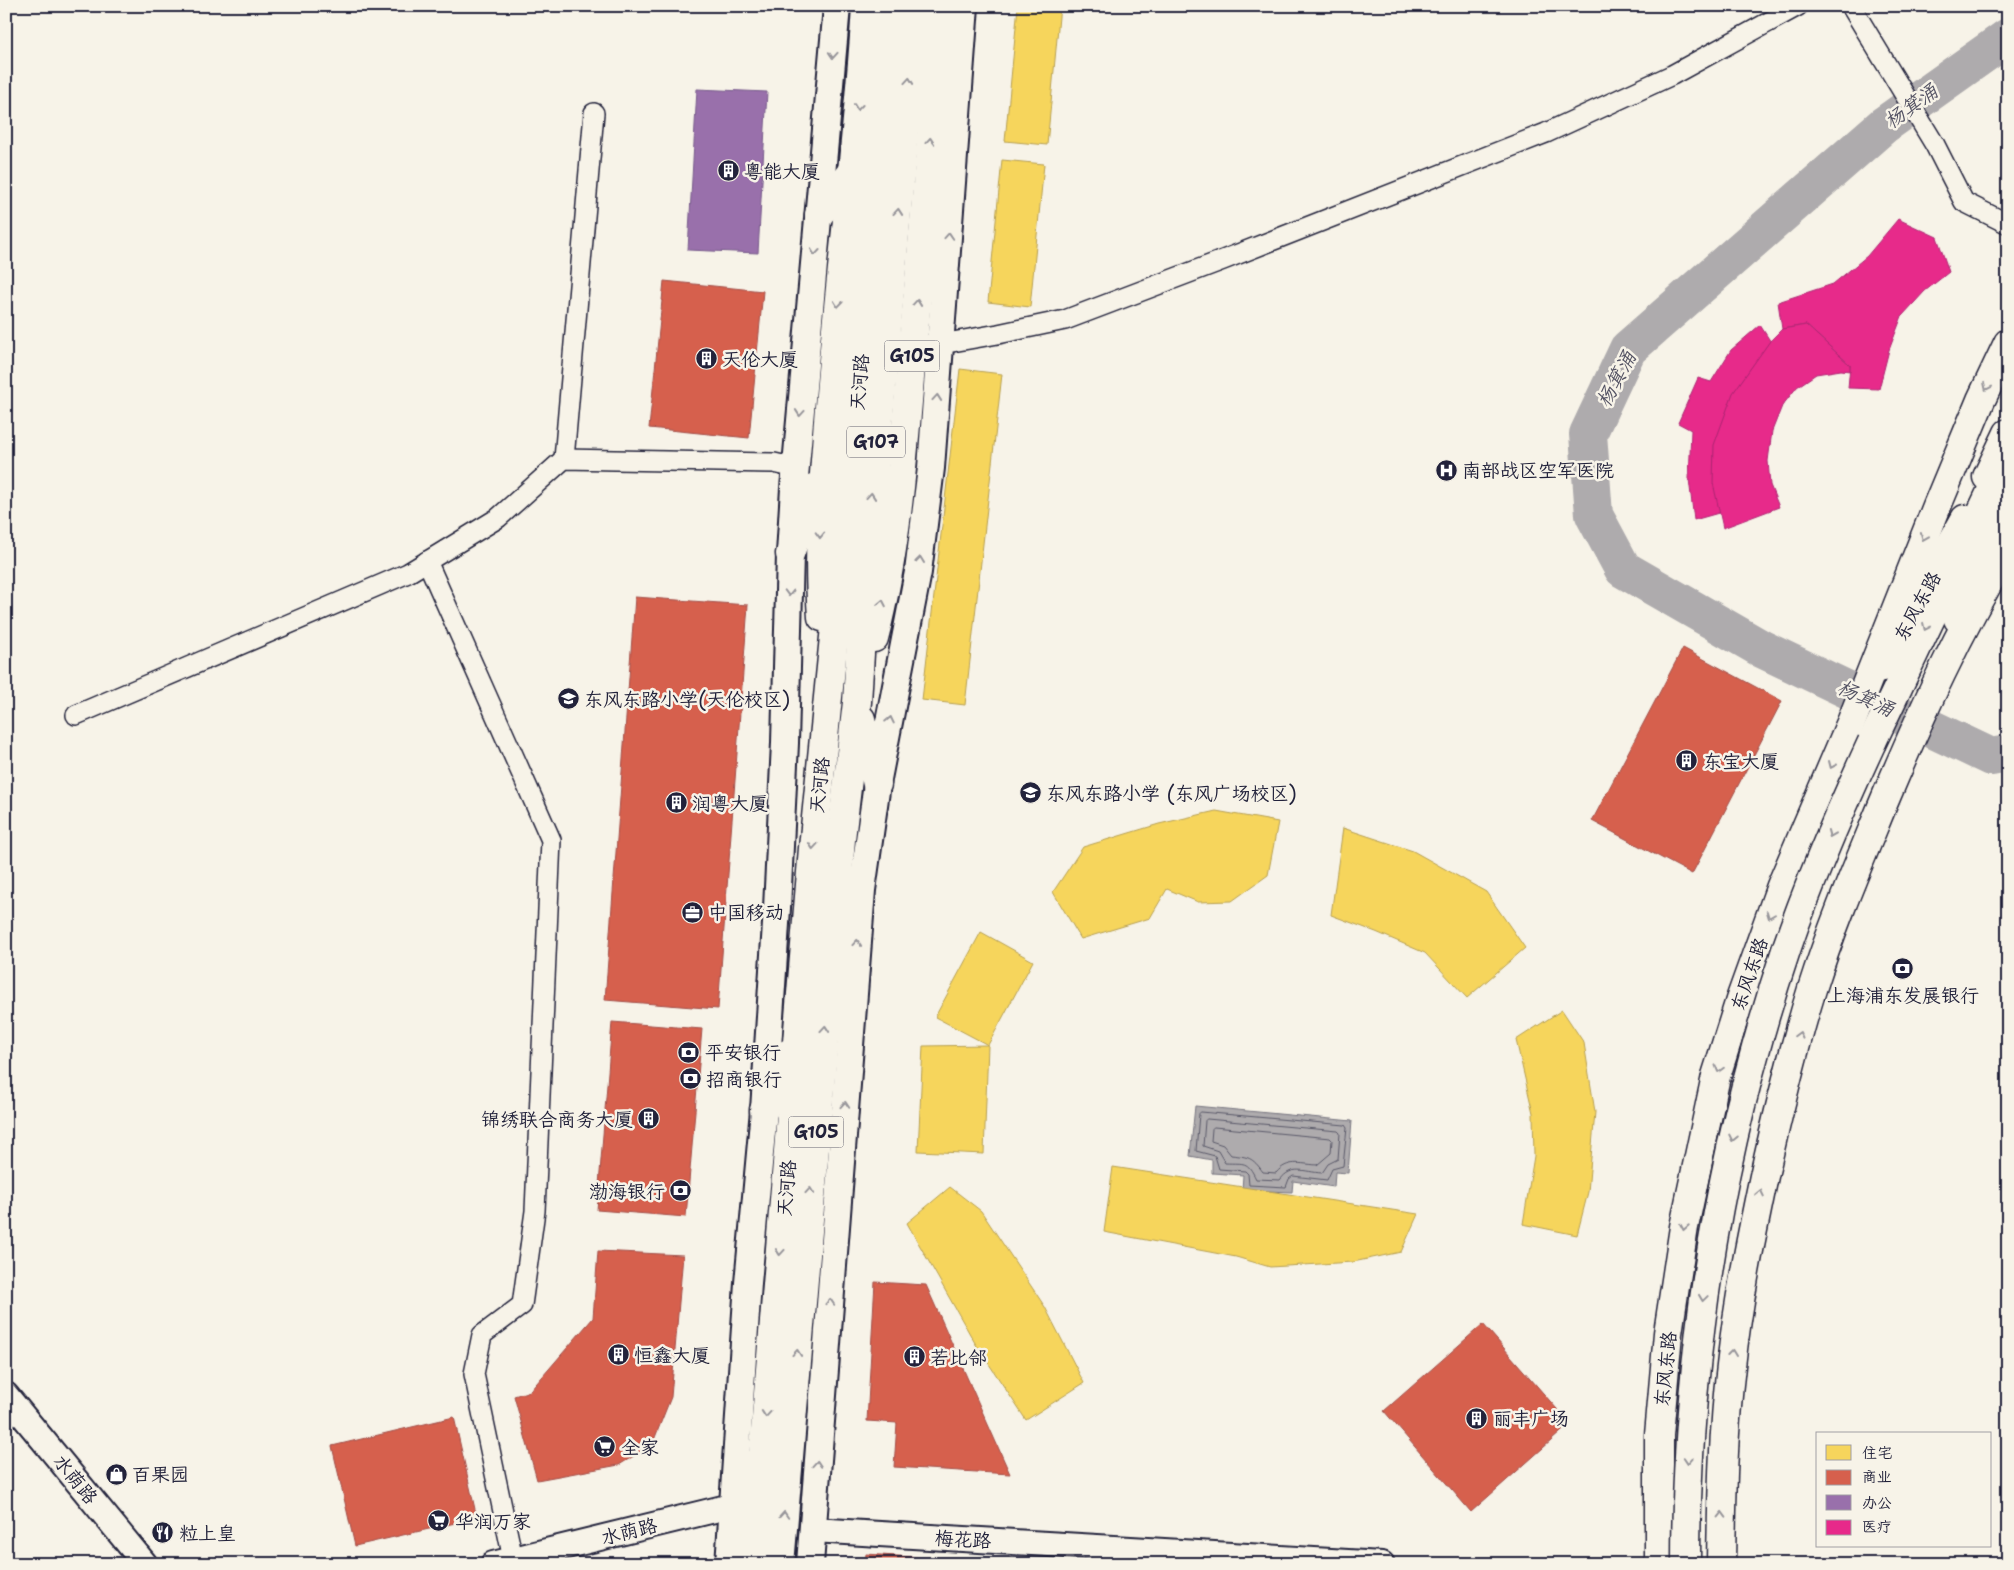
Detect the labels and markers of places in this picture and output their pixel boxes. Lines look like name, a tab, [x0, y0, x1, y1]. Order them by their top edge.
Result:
building icon: 粤能大厦	[716, 159, 740, 183]
place label: 粤能大厦	[744, 159, 820, 184]
building icon: 天伦大厦	[694, 347, 718, 371]
place label: 天伦大厦	[722, 347, 798, 372]
hospital icon: 南部战区空军医院	[1434, 458, 1458, 482]
place label: 南部战区空军医院	[1462, 458, 1614, 483]
school or university icon: 东风东路小学(天伦校区)	[556, 687, 580, 711]
place label: 东风东路小学(天伦校区)	[584, 687, 790, 712]
building icon: 东宝大厦	[1675, 749, 1699, 773]
place label: 东宝大厦	[1703, 749, 1779, 774]
school or university icon: 东风东路小学 (东风广场校区)	[1018, 781, 1042, 805]
place label: 东风东路小学 (东风广场校区)	[1046, 781, 1297, 806]
building icon: 润粤大厦	[664, 791, 688, 815]
place label: 润粤大厦	[692, 791, 768, 816]
office icon: 中国移动	[680, 900, 704, 924]
place label: 中国移动	[708, 900, 784, 925]
bank icon: 上海浦东发展银行	[1891, 957, 1915, 981]
place label: 上海浦东发展银行	[1827, 983, 1979, 1008]
bank icon: 平安银行	[677, 1040, 701, 1064]
place label: 平安银行	[705, 1040, 781, 1065]
bank icon: 招商银行	[678, 1067, 702, 1091]
place label: 招商银行	[706, 1067, 782, 1092]
place label: 锦绣联合商务大厦	[481, 1107, 633, 1132]
building icon: 锦绣联合商务大厦	[637, 1107, 661, 1131]
place label: 渤海银行	[589, 1179, 665, 1204]
bank icon: 渤海银行	[669, 1179, 693, 1203]
building icon: 恒鑫大厦	[606, 1343, 630, 1367]
place label: 恒鑫大厦	[634, 1343, 710, 1368]
building icon: 若比邻	[902, 1345, 926, 1369]
place label: 若比邻	[930, 1345, 987, 1370]
building icon: 丽丰广场	[1465, 1406, 1489, 1430]
place label: 丽丰广场	[1493, 1406, 1569, 1431]
supermarket icon: 全家	[593, 1435, 617, 1459]
place label: 全家	[621, 1435, 659, 1460]
shop icon: 百果园	[104, 1462, 128, 1486]
place label: 百果园	[132, 1462, 189, 1487]
supermarket icon: 华润万家	[427, 1509, 451, 1533]
place label: 华润万家	[455, 1509, 531, 1534]
restaurant icon: 粒上皇	[151, 1521, 175, 1545]
place label: 粒上皇	[179, 1521, 236, 1546]

